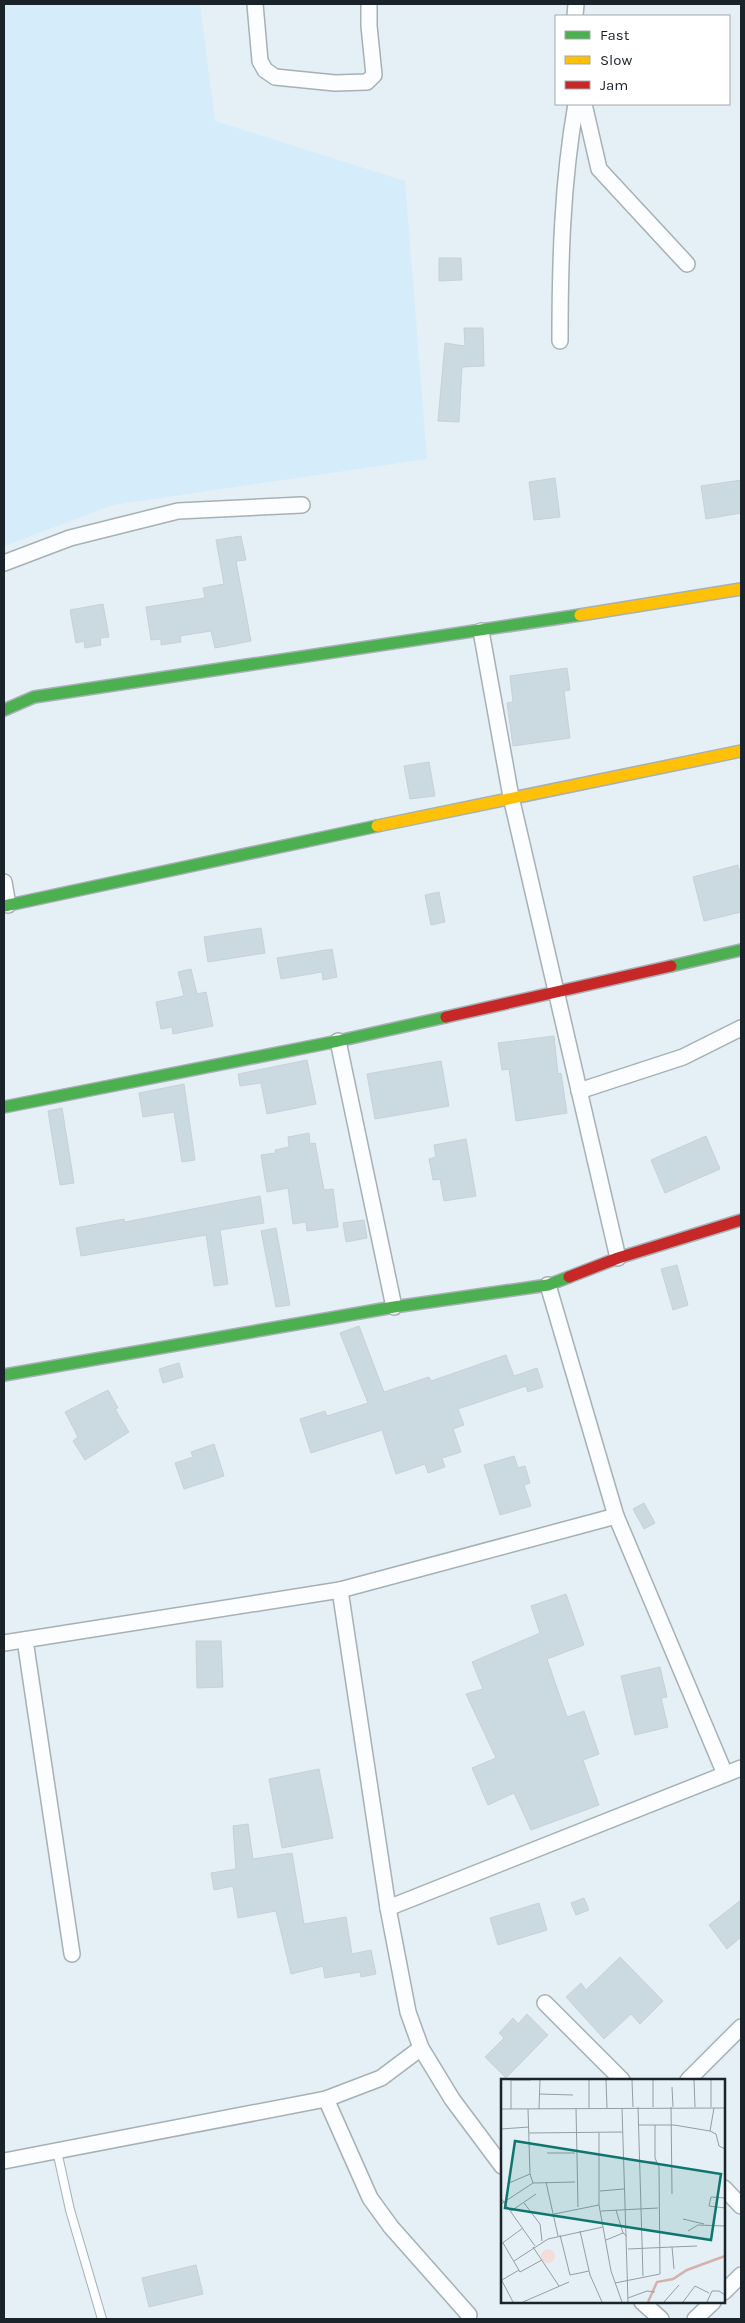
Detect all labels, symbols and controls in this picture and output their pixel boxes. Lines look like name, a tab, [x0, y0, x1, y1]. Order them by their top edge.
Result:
legend	[555, 15, 730, 105]
text: Fast	[600, 26, 630, 44]
text: Slow	[600, 51, 632, 69]
text: Jam	[600, 76, 628, 94]
inset map	[501, 2079, 725, 2303]

